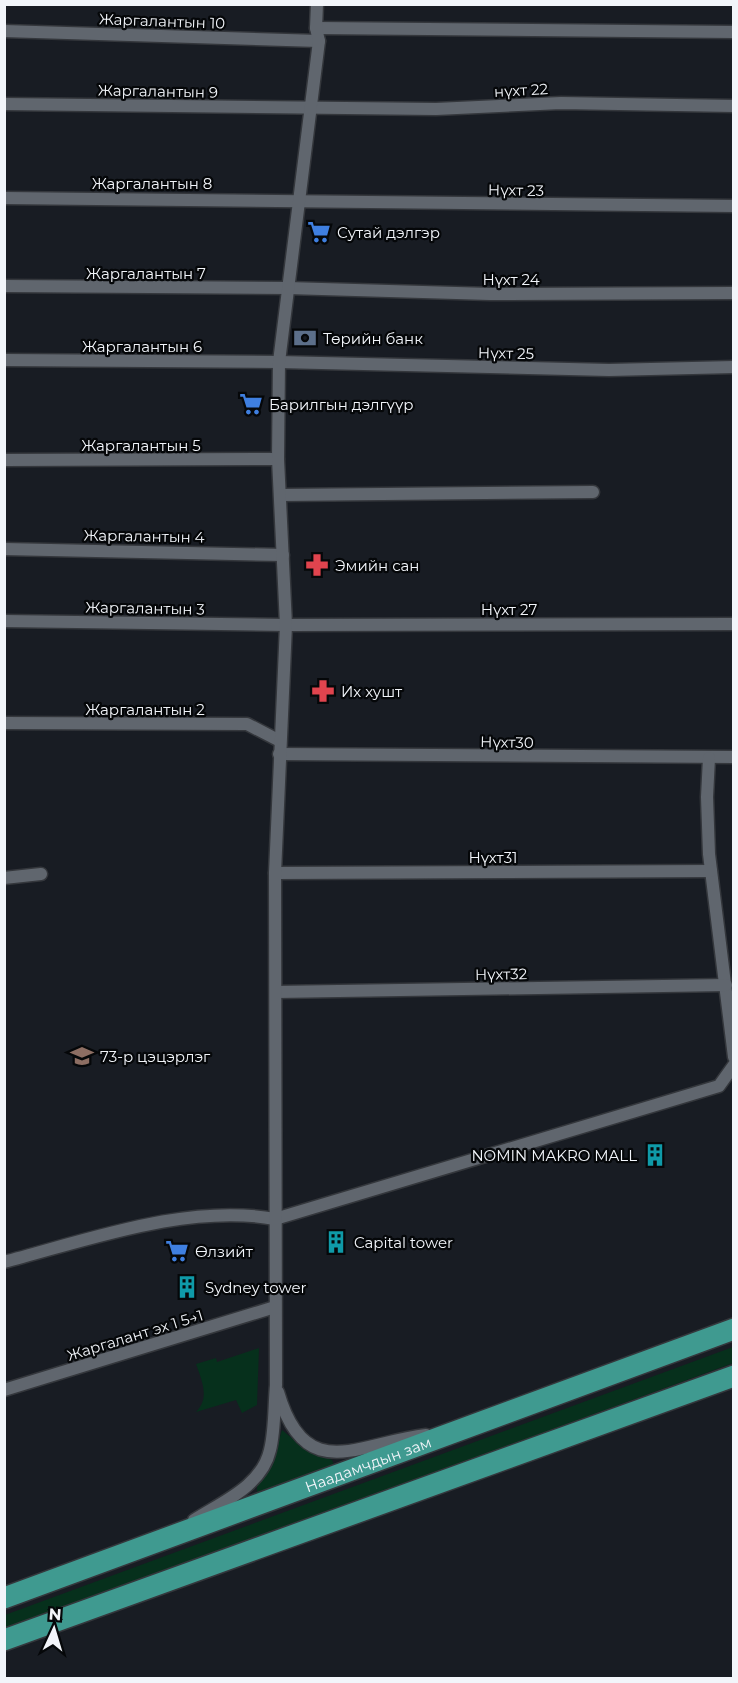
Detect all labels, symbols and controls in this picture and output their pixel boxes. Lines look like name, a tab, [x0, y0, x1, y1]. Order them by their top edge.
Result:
street label: Жаргалантын 10	[98, 9, 226, 33]
street label: нүхт 22	[494, 79, 548, 101]
street label: Жаргалантын 9	[98, 80, 218, 102]
street label: Жаргалантын 8	[92, 174, 212, 193]
street label: Нүхт 23	[488, 180, 544, 200]
supermarket icon: Сутай дэлгэр	[306, 219, 332, 245]
place label: Сутай дэлгэр	[337, 223, 440, 242]
street label: Жаргалантын 7	[86, 264, 206, 283]
street label: Нүхт 24	[482, 270, 540, 289]
bank icon: Төрийн банк	[292, 325, 318, 351]
place label: Төрийн банк	[323, 329, 423, 348]
street label: Жаргалантын 6	[82, 337, 202, 356]
street label: Нүхт 25	[478, 343, 534, 363]
supermarket icon: Барилгын дэлгүүр	[238, 391, 264, 417]
place label: Барилгын дэлгүүр	[269, 395, 414, 414]
street label: Жаргалантын 5	[81, 436, 201, 455]
street label: Жаргалантын 4	[83, 525, 205, 547]
pharmacy icon: Эмийн сан	[304, 552, 330, 578]
place label: Эмийн сан	[335, 556, 419, 575]
street label: Жаргалантын 3	[85, 597, 205, 619]
street label: Нүхт 27	[481, 600, 537, 619]
pharmacy icon: Их хушт	[310, 678, 336, 704]
place label: Их хушт	[341, 682, 403, 701]
street label: Жаргалантын 2	[85, 700, 205, 719]
street label: Нүхт30	[480, 732, 534, 752]
street label: Нүхт31	[468, 848, 518, 867]
street label: Нүхт32	[475, 964, 527, 984]
school or university icon: 73-р цэцэрлэг	[69, 1043, 95, 1069]
place label: 73-р цэцэрлэг	[100, 1047, 211, 1066]
building icon: NOMIN MAKRO MALL	[642, 1142, 668, 1168]
place label: NOMIN MAKRO MALL	[471, 1146, 637, 1165]
building icon: Capital tower	[323, 1229, 349, 1255]
place label: Capital tower	[354, 1233, 453, 1252]
supermarket icon: Өлзийт	[164, 1238, 190, 1264]
place label: Өлзийт	[195, 1242, 254, 1261]
building icon: Sydney tower	[174, 1274, 200, 1300]
place label: Sydney tower	[205, 1278, 307, 1297]
street label: Жаргалант эх 1 5→1	[65, 1305, 205, 1365]
street label: Наадамчдын зам	[302, 1432, 434, 1496]
north arrow	[24, 1599, 84, 1659]
text: N	[48, 1605, 62, 1624]

